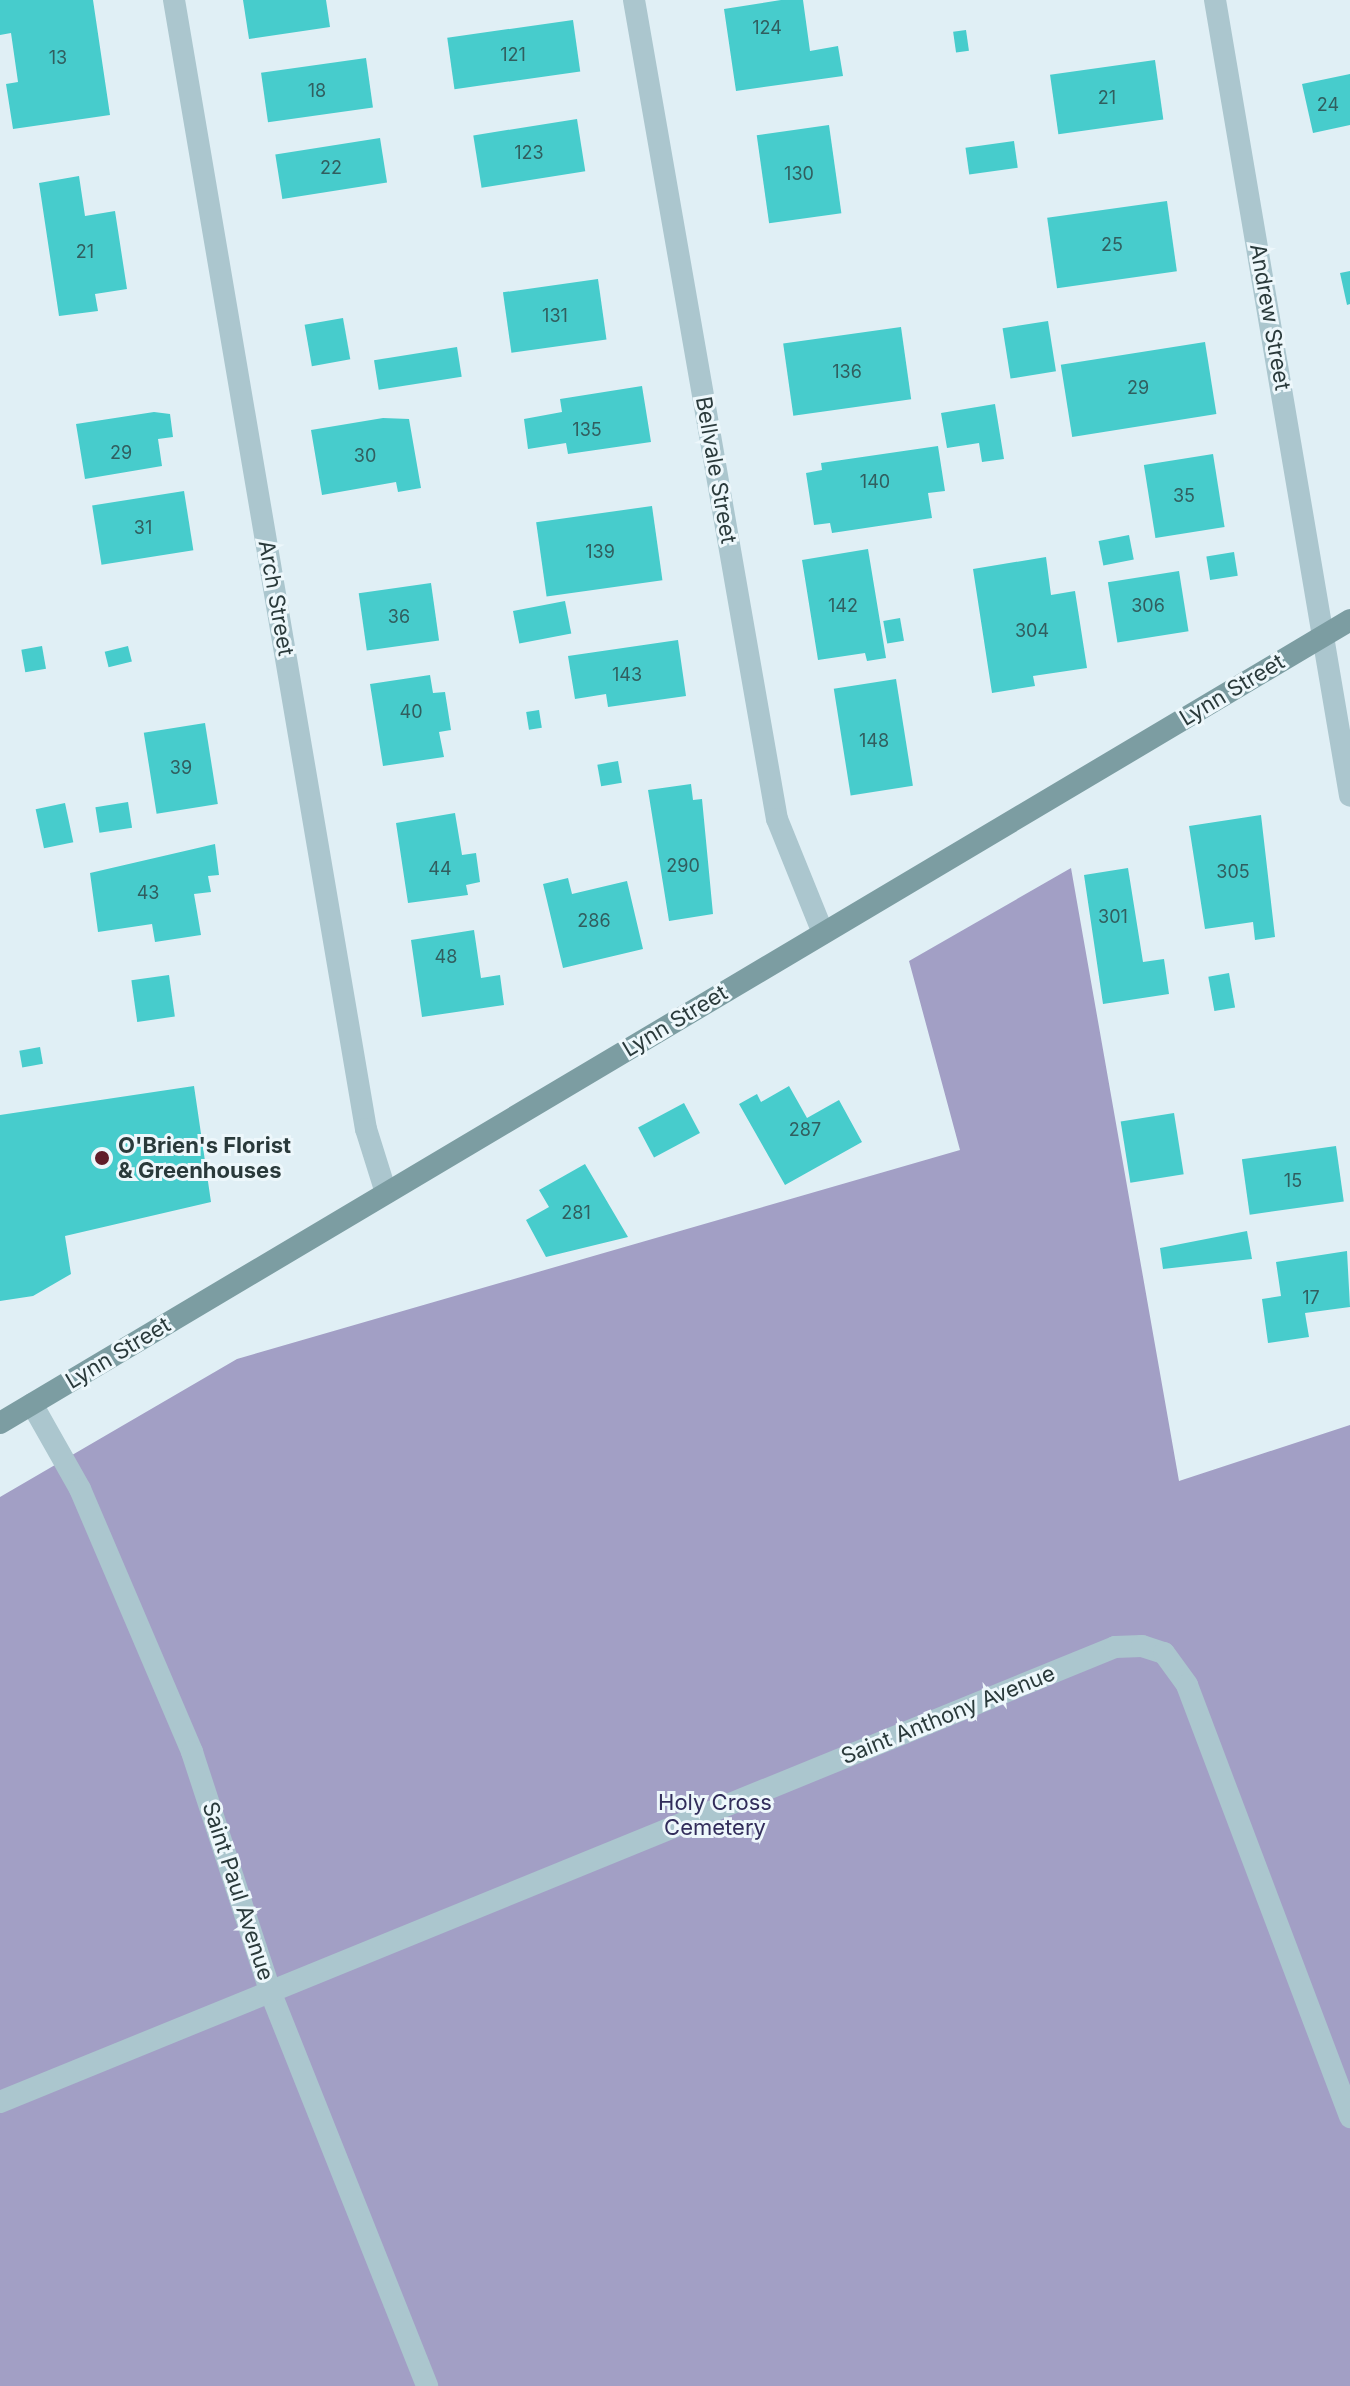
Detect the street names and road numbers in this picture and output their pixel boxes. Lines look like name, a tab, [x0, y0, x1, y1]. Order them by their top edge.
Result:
street label: Andrew Street	[1244, 242, 1296, 392]
street label: Bellvale Street	[690, 394, 742, 546]
street label: Arch Street	[253, 538, 299, 658]
street label: Lynn Street	[1175, 648, 1289, 732]
street label: Lynn Street	[618, 979, 732, 1063]
street label: Lynn Street	[61, 1311, 175, 1395]
street label: Saint Anthony Avenue	[837, 1660, 1059, 1770]
street label: Saint Paul Avenue	[197, 1798, 279, 1984]

